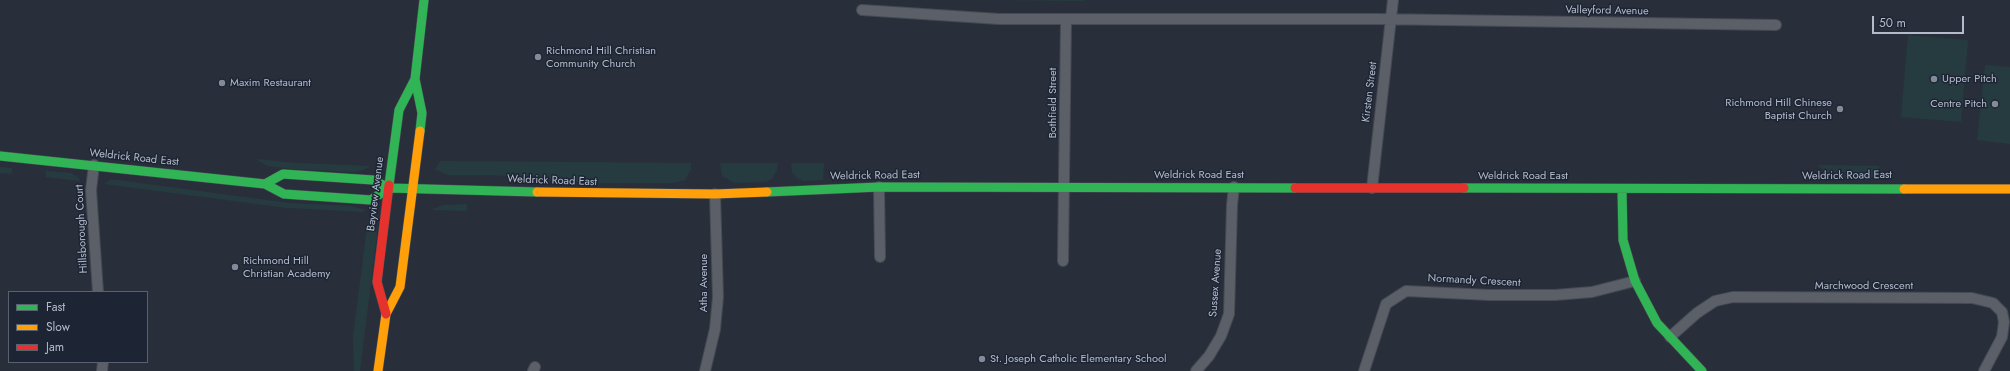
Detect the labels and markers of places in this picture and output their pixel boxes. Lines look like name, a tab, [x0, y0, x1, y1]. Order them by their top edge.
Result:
place label: Richmond Hill Christian Community Church	[546, 44, 656, 70]
marker: Richmond Hill Christian Community Church	[533, 52, 543, 62]
place label: Upper Pitch	[1942, 72, 1997, 86]
marker: Upper Pitch	[1929, 74, 1939, 84]
place label: Maxim Restaurant	[230, 76, 311, 90]
marker: Maxim Restaurant	[217, 78, 227, 88]
place label: Richmond Hill Chinese Baptist Church	[1725, 96, 1832, 122]
place label: Centre Pitch	[1930, 97, 1987, 111]
marker: Centre Pitch	[1990, 99, 2000, 109]
marker: Richmond Hill Chinese Baptist Church	[1835, 104, 1845, 114]
place label: Richmond Hill Christian Academy	[243, 254, 330, 280]
marker: Richmond Hill Christian Academy	[230, 262, 240, 272]
place label: St. Joseph Catholic Elementary School	[990, 352, 1167, 366]
marker: St. Joseph Catholic Elementary School	[977, 354, 987, 364]

